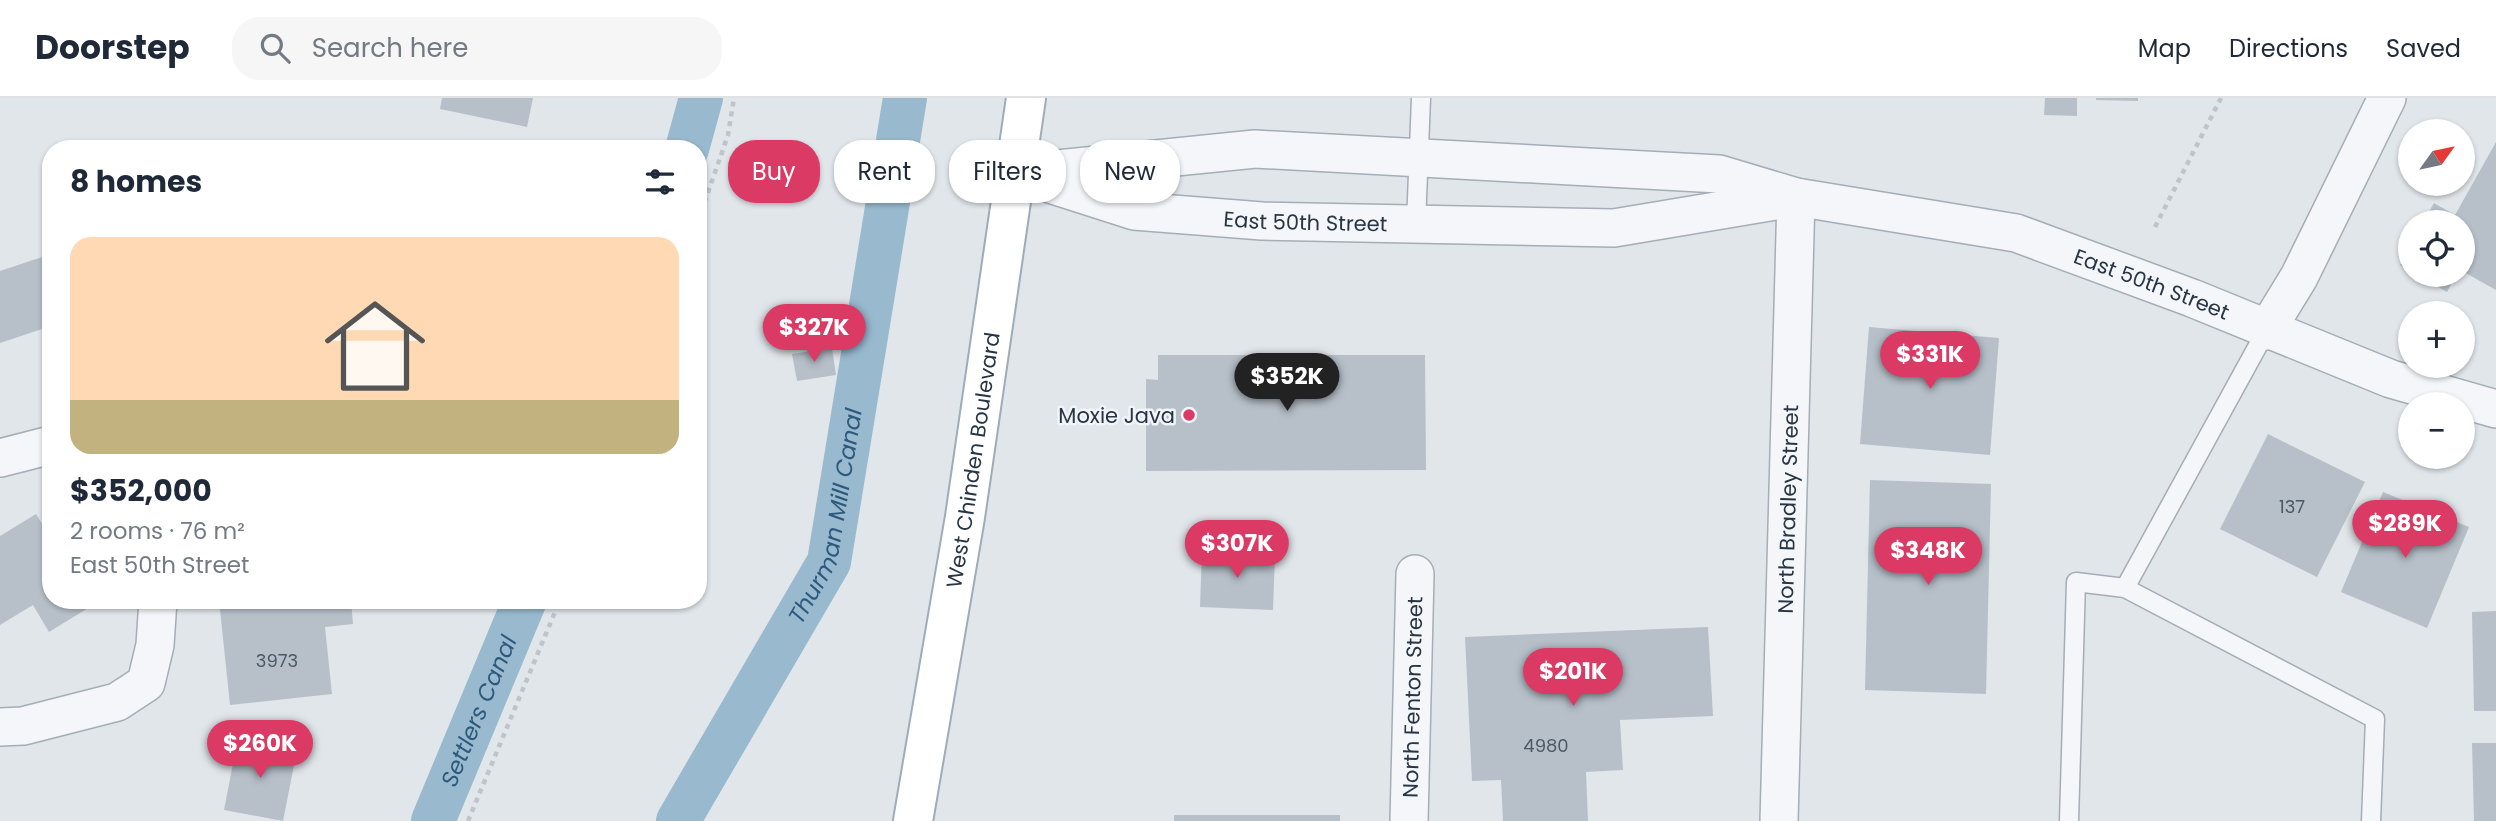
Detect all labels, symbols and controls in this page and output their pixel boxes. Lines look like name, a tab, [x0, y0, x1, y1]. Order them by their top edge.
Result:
search box	[232, 17, 722, 80]
text: Doorstep	[35, 24, 190, 71]
icon: search	[256, 29, 294, 67]
text: Search here	[312, 30, 468, 66]
text: Map	[2138, 32, 2191, 65]
text: Directions	[2229, 32, 2348, 65]
text: Saved	[2386, 32, 2461, 65]
north arrow	[2398, 119, 2474, 196]
map controls	[2398, 119, 2475, 469]
chip: Buy	[728, 140, 820, 203]
chip: Rent	[834, 140, 935, 203]
chip: Filters	[949, 140, 1066, 203]
chip: New	[1080, 140, 1180, 203]
text: 8 homes	[70, 160, 202, 203]
icon: filters	[641, 163, 679, 201]
street label: East 50th Street	[1222, 204, 1388, 238]
button: locate	[2398, 210, 2475, 287]
street label: East 50th Street	[2070, 241, 2234, 326]
icon: home	[312, 283, 438, 409]
button: +	[2398, 301, 2475, 378]
pin: $327K	[765, 304, 863, 364]
text: $327K	[779, 311, 849, 343]
street label: West Chinden Boulevard	[939, 330, 1006, 590]
pin: $331K	[1881, 331, 1979, 391]
text: $331K	[1896, 338, 1964, 370]
pin: $352K	[1238, 354, 1336, 413]
text: $352K	[1250, 360, 1324, 392]
button: −	[2398, 392, 2475, 469]
place label: Moxie Java	[1058, 401, 1175, 430]
street label: North Bradley Street	[1770, 404, 1805, 614]
water label: Thurman Mill Canal	[780, 406, 870, 630]
marker: Moxie Java	[1181, 407, 1197, 423]
text: $352,000	[70, 469, 212, 512]
house number: 137	[2279, 494, 2305, 519]
pin: $289K	[2356, 500, 2454, 560]
text: $289K	[2368, 507, 2442, 539]
text: 2 rooms · 76 m²	[70, 515, 245, 547]
pin: $307K	[1188, 520, 1286, 580]
text: $307K	[1201, 527, 1273, 559]
pin: $348K	[1879, 528, 1977, 587]
text: $348K	[1890, 534, 1966, 566]
text: East 50th Street	[70, 549, 249, 581]
street label: North Fenton Street	[1395, 596, 1429, 798]
water label: Settlers Canal	[433, 630, 525, 792]
house number: 3973	[256, 648, 298, 673]
pin: $201K	[1524, 648, 1622, 708]
text: $201K	[1539, 655, 1607, 687]
pin: $260K	[211, 720, 309, 780]
text: $260K	[223, 727, 297, 759]
house number: 4980	[1523, 733, 1569, 758]

